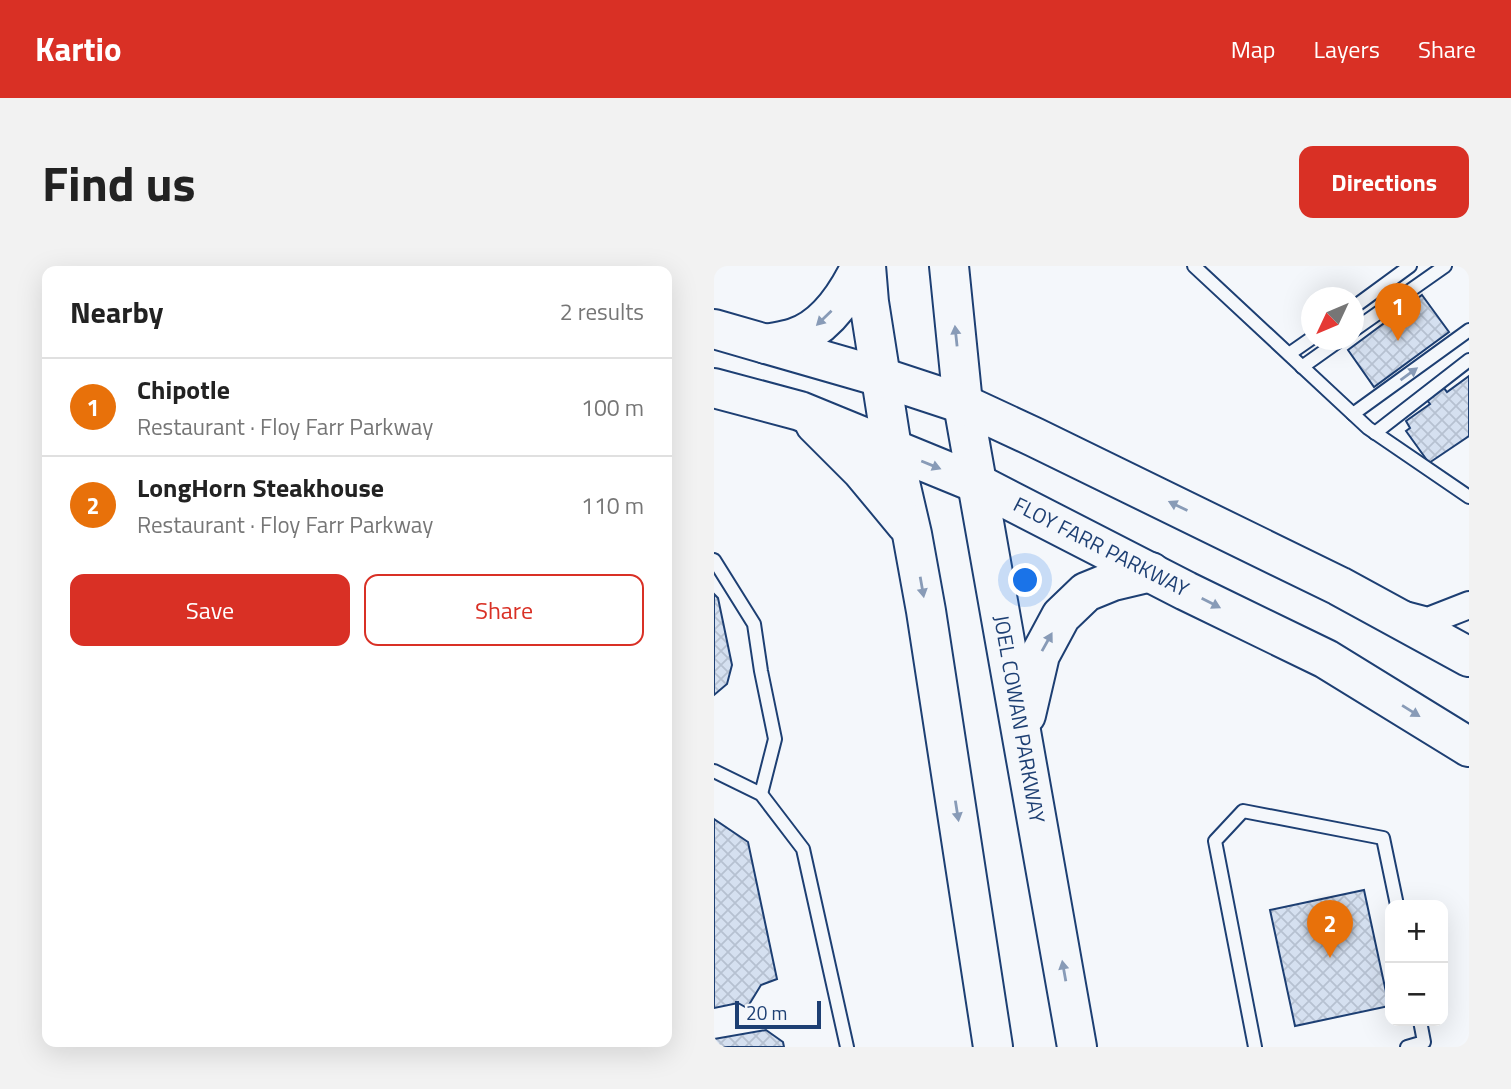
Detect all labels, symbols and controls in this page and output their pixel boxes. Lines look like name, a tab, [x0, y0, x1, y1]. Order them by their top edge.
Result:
text: Kartio	[35, 24, 122, 74]
text: Map	[1231, 31, 1276, 67]
text: Layers	[1314, 31, 1380, 67]
text: Share	[1418, 31, 1476, 67]
text: Find us	[42, 145, 196, 220]
button: Directions	[1299, 146, 1469, 218]
pin: 1	[1375, 283, 1421, 341]
north arrow	[1301, 287, 1364, 350]
text: Nearby	[70, 289, 163, 335]
text: 2 results	[560, 294, 644, 329]
one-way arrow	[815, 310, 832, 327]
one-way arrow	[950, 325, 961, 347]
one-way arrow	[1400, 367, 1418, 381]
text: Chipotle	[137, 370, 230, 409]
text: 1	[87, 390, 99, 425]
text: 100 m	[581, 390, 644, 425]
text: Restaurant · Floy Farr Parkway	[137, 409, 433, 444]
one-way arrow	[921, 459, 942, 470]
text: LongHorn Steakhouse	[137, 468, 384, 507]
text: 2	[87, 488, 99, 523]
text: 110 m	[581, 488, 644, 523]
street label: FLOY FARR PARKWAY	[1008, 488, 1195, 605]
one-way arrow	[1168, 501, 1188, 512]
text: Restaurant · Floy Farr Parkway	[137, 507, 433, 542]
your location	[1008, 563, 1042, 597]
button: Save	[70, 574, 350, 646]
button: Share	[364, 574, 644, 646]
one-way arrow	[916, 576, 927, 598]
one-way arrow	[1201, 598, 1221, 609]
street label: JOEL COWAN PARKWAY	[986, 612, 1054, 826]
one-way arrow	[1041, 632, 1053, 652]
one-way arrow	[1402, 704, 1421, 717]
one-way arrow	[952, 801, 963, 823]
pin: 2	[1307, 900, 1353, 958]
map controls	[1385, 900, 1448, 1026]
button: +	[1385, 900, 1448, 963]
one-way arrow	[1058, 960, 1069, 982]
button: −	[1385, 963, 1448, 1026]
scale bar	[735, 998, 821, 1030]
text: 20 m	[746, 998, 787, 1027]

